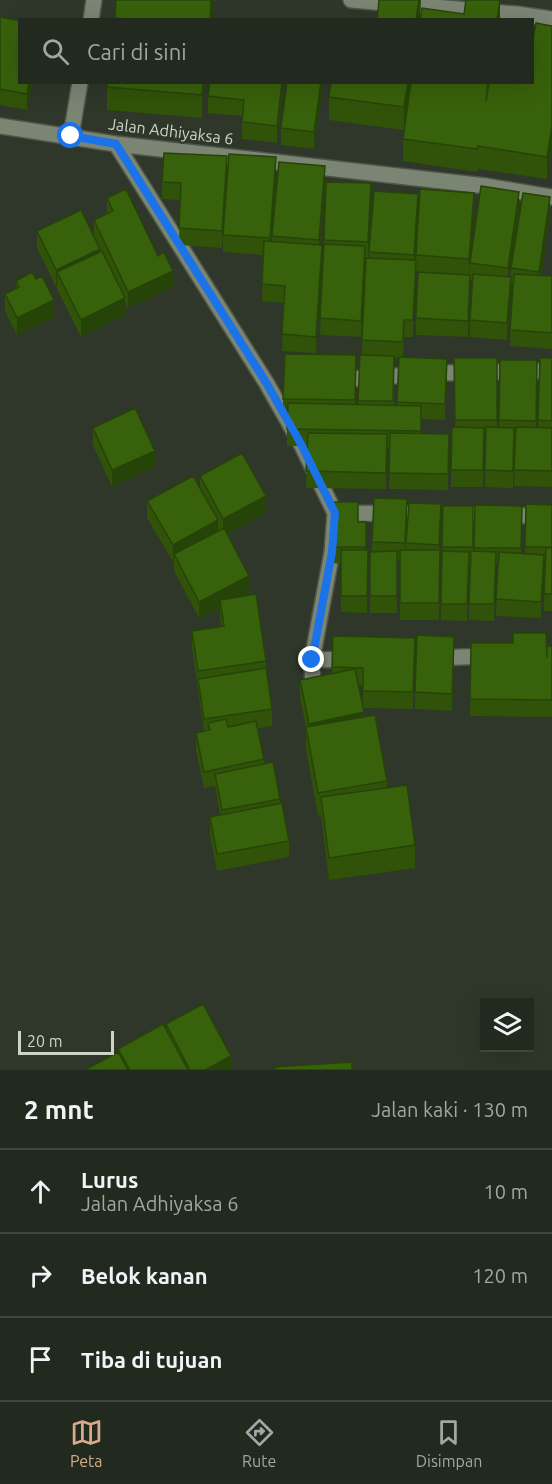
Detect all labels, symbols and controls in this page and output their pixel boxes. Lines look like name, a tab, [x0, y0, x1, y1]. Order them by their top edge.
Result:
search box	[18, 18, 534, 84]
icon: search	[39, 35, 72, 68]
text: Cari di sini	[87, 39, 187, 64]
street label: Jalan Adhiyaksa 6	[107, 114, 235, 148]
route start	[57, 122, 83, 148]
route end	[298, 646, 324, 672]
map controls	[480, 998, 534, 1052]
button: layers	[480, 998, 534, 1052]
scale bar	[18, 1028, 114, 1056]
text: 20 m	[27, 1032, 63, 1050]
text: 2 mnt	[24, 1095, 94, 1124]
text: Jalan kaki · 130 m	[371, 1098, 528, 1121]
text: Lurus	[81, 1167, 138, 1192]
icon: ahead	[24, 1175, 57, 1208]
text: 10 m	[484, 1180, 528, 1203]
text: Jalan Adhiyaksa 6	[81, 1192, 238, 1215]
icon: right	[24, 1259, 57, 1292]
text: Belok kanan	[81, 1263, 208, 1288]
text: 120 m	[472, 1264, 528, 1287]
icon: arrive	[24, 1343, 57, 1376]
text: Tiba di tujuan	[81, 1347, 222, 1372]
tab: Peta	[70, 1416, 103, 1470]
tab: Rute	[242, 1416, 276, 1470]
tab: Disimpan	[416, 1416, 482, 1470]

